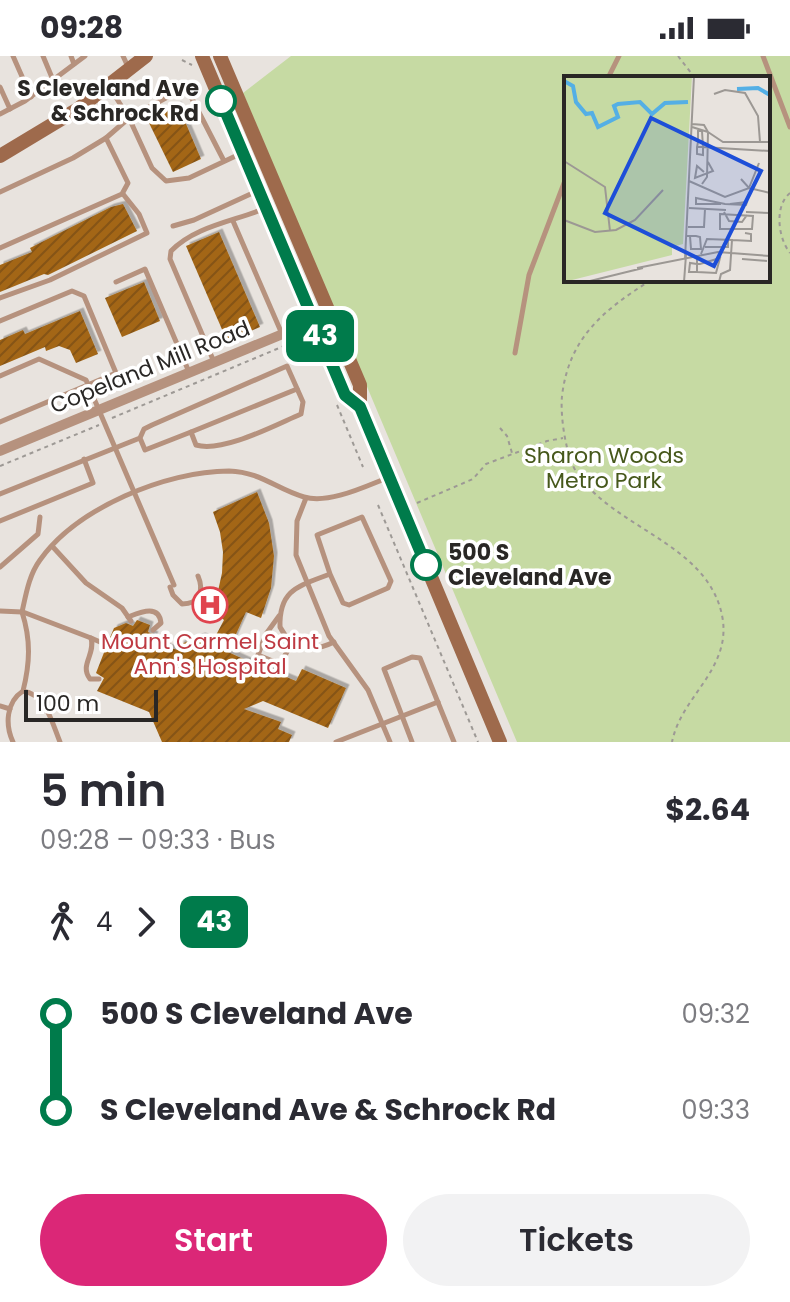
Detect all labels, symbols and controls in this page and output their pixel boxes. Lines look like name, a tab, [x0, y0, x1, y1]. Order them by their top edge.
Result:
text: 09:28	[40, 6, 123, 49]
place label: S Cleveland Ave & Schrock Rd	[17, 73, 199, 129]
inset map	[564, 76, 770, 282]
marker: S Cleveland Ave & Schrock Rd	[206, 86, 236, 116]
line badge: 43	[284, 310, 356, 362]
street label: Copeland Mill Road	[45, 313, 255, 421]
text: 43	[302, 316, 338, 355]
park label: Sharon Woods Metro Park	[524, 440, 684, 496]
place label: 500 S Cleveland Ave	[448, 537, 612, 593]
marker: 500 S Cleveland Ave	[411, 550, 441, 580]
hospital icon: Mount Carmel Saint Ann's Hospital	[191, 586, 229, 624]
place label: Mount Carmel Saint Ann's Hospital	[101, 626, 319, 682]
scale bar	[24, 686, 158, 722]
text: 100 m	[36, 688, 99, 719]
text: 5 min	[40, 760, 166, 821]
text: $2.64	[665, 788, 750, 831]
text: 09:28 – 09:33 · Bus	[40, 822, 276, 858]
icon: walk	[40, 900, 84, 944]
icon: forward	[124, 900, 168, 944]
text: 43	[196, 902, 232, 941]
text: 4	[96, 904, 112, 940]
text: 500 S Cleveland Ave	[100, 992, 413, 1035]
text: 09:32	[681, 996, 750, 1032]
text: S Cleveland Ave & Schrock Rd	[100, 1088, 556, 1131]
text: 09:33	[681, 1092, 750, 1128]
button: Start	[40, 1194, 387, 1286]
button: Tickets	[403, 1194, 750, 1286]

